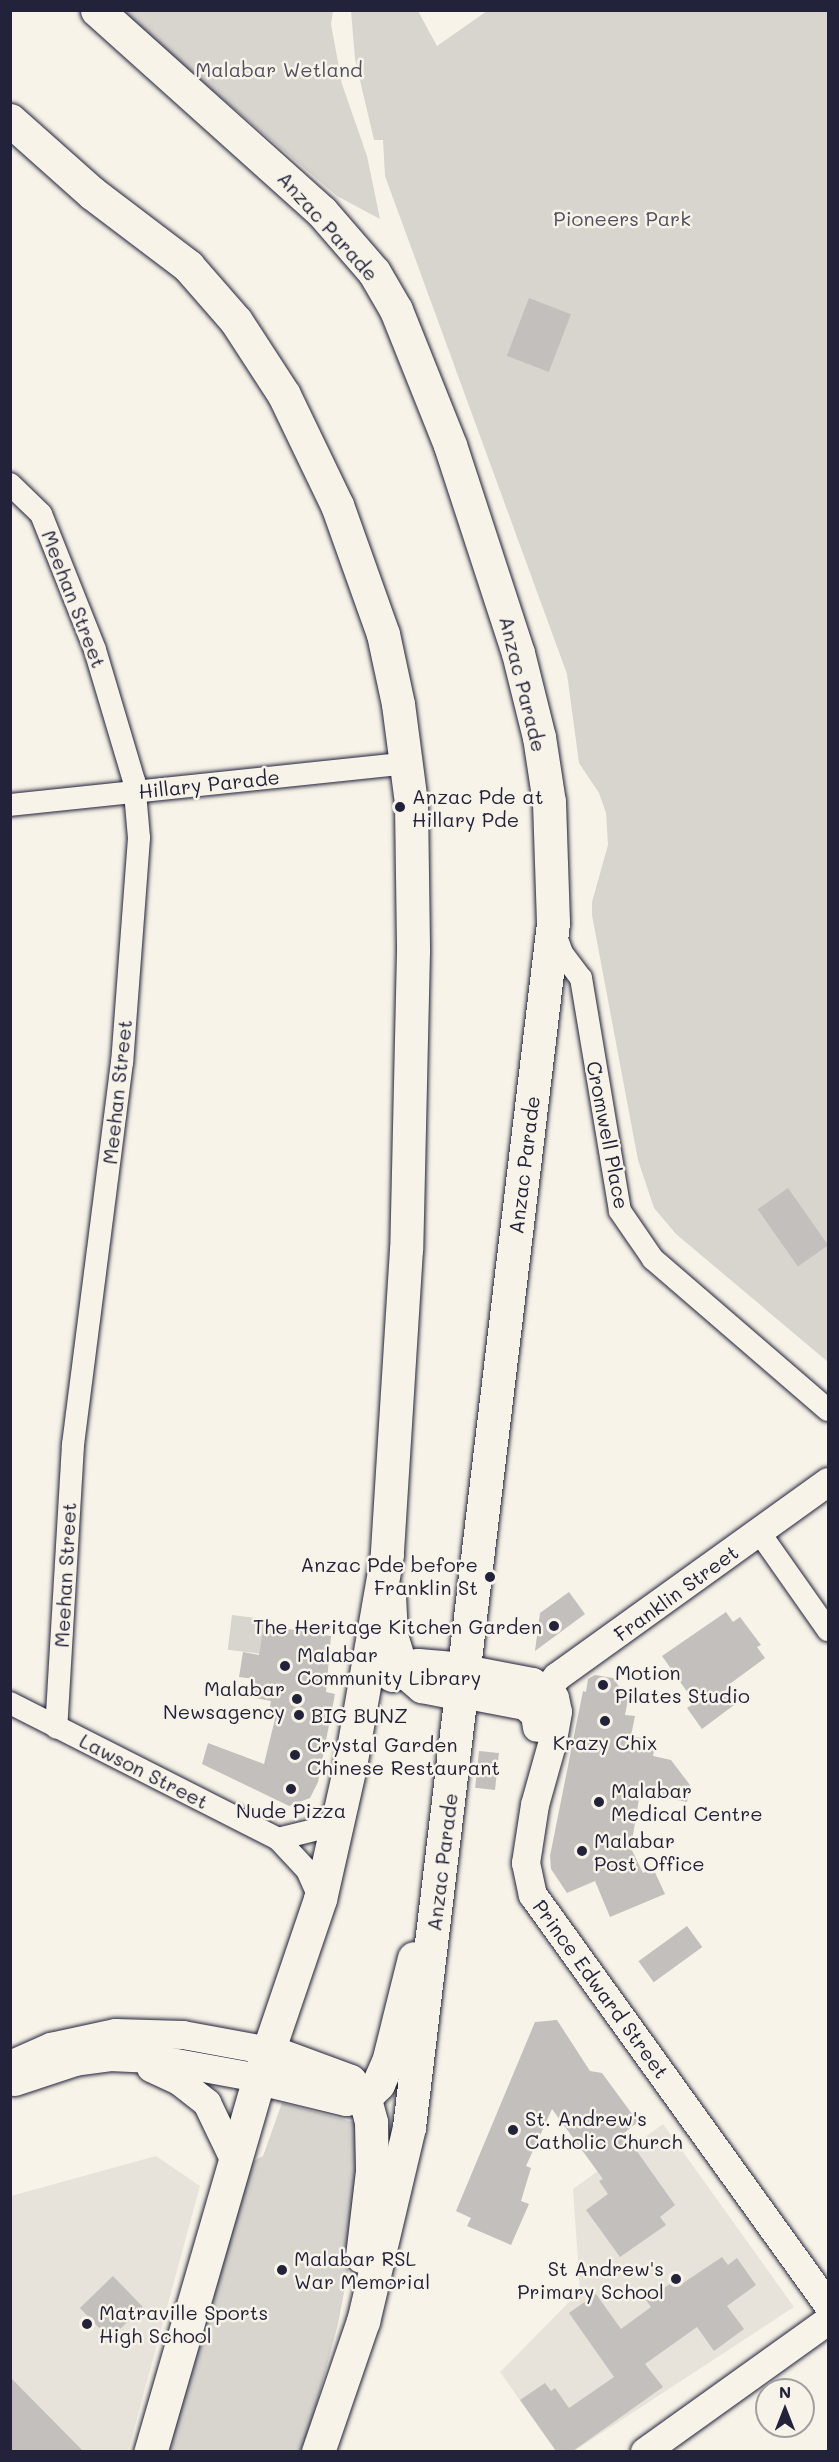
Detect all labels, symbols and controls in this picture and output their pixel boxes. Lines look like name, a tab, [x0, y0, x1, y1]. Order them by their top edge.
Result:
park label: Malabar Wetland	[195, 57, 363, 81]
street label: Anzac Parade	[273, 166, 383, 286]
park label: Pioneers Park	[553, 206, 691, 230]
street label: Meehan Street	[37, 527, 111, 671]
street label: Anzac Parade	[495, 614, 551, 754]
street label: Hillary Parade	[137, 765, 281, 803]
place label: Anzac Pde at Hillary Pde	[412, 784, 544, 831]
marker: Anzac Pde at Hillary Pde	[393, 800, 407, 814]
street label: Meehan Street	[97, 1018, 137, 1166]
street label: Cromwell Place	[582, 1059, 634, 1211]
street label: Anzac Parade	[504, 1095, 544, 1235]
street label: Meehan Street	[49, 1502, 81, 1648]
street label: Franklin Street	[609, 1540, 743, 1646]
place label: Anzac Pde before Franklin St	[300, 1553, 478, 1600]
marker: Anzac Pde before Franklin St	[483, 1570, 497, 1584]
place label: The Heritage Kitchen Garden	[253, 1614, 542, 1638]
marker: The Heritage Kitchen Garden	[547, 1619, 561, 1633]
place label: Malabar Community Library	[297, 1642, 481, 1689]
marker: Malabar Community Library	[278, 1659, 292, 1673]
place label: Motion Pilates Studio	[615, 1661, 750, 1708]
place label: Malabar Newsagency	[163, 1676, 285, 1723]
marker: Motion Pilates Studio	[596, 1678, 610, 1692]
marker: Malabar Newsagency	[290, 1692, 304, 1706]
place label: BIG BUNZ	[311, 1703, 407, 1727]
marker: BIG BUNZ	[292, 1708, 306, 1722]
marker: Krazy Chix	[598, 1714, 612, 1728]
street label: Lawson Street	[76, 1728, 212, 1814]
place label: Krazy Chix	[553, 1730, 657, 1754]
place label: Crystal Garden Chinese Restaurant	[307, 1732, 500, 1779]
marker: Crystal Garden Chinese Restaurant	[288, 1748, 302, 1762]
place label: Malabar Medical Centre	[611, 1778, 763, 1825]
marker: Nude Pizza	[284, 1782, 298, 1796]
street label: Anzac Parade	[422, 1792, 462, 1932]
marker: Malabar Medical Centre	[592, 1795, 606, 1809]
place label: Nude Pizza	[236, 1798, 346, 1822]
place label: Malabar Post Office	[594, 1828, 705, 1875]
marker: Malabar Post Office	[575, 1844, 589, 1858]
street label: Prince Edward Street	[528, 1895, 674, 2083]
place label: St. Andrew's Catholic Church	[525, 2106, 683, 2153]
marker: St. Andrew's Catholic Church	[506, 2123, 520, 2137]
place label: Malabar RSL War Memorial	[294, 2246, 430, 2293]
place label: St Andrew's Primary School	[517, 2256, 664, 2303]
marker: Malabar RSL War Memorial	[275, 2263, 289, 2277]
marker: St Andrew's Primary School	[669, 2272, 683, 2286]
place label: Matraville Sports High School	[99, 2300, 268, 2347]
marker: Matraville Sports High School	[80, 2317, 94, 2331]
north arrow	[755, 2378, 815, 2438]
text: N	[779, 2381, 791, 2402]

